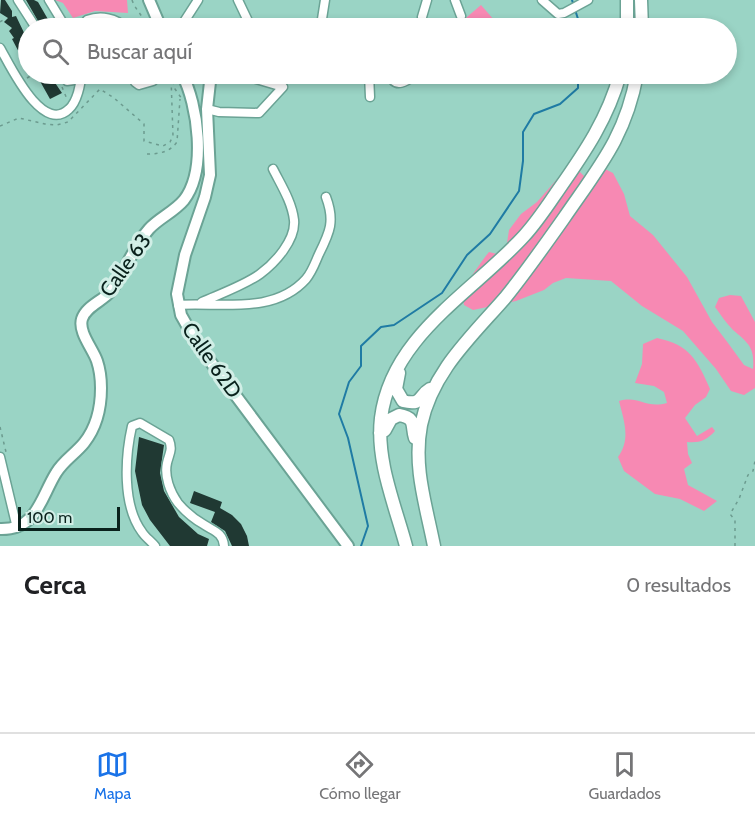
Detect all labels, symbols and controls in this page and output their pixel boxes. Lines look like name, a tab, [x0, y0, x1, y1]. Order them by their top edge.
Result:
search box	[18, 18, 737, 84]
icon: search	[39, 35, 72, 68]
text: Buscar aquí	[87, 38, 192, 65]
street label: Calle 63	[94, 229, 156, 301]
street label: Calle 62D	[177, 317, 247, 403]
scale bar	[18, 504, 120, 532]
text: 100 m	[27, 508, 72, 527]
text: Cerca	[24, 569, 86, 601]
text: 0 resultados	[626, 573, 731, 597]
tab: Mapa	[94, 748, 131, 803]
tab: Cómo llegar	[319, 748, 400, 803]
tab: Guardados	[589, 748, 661, 803]

